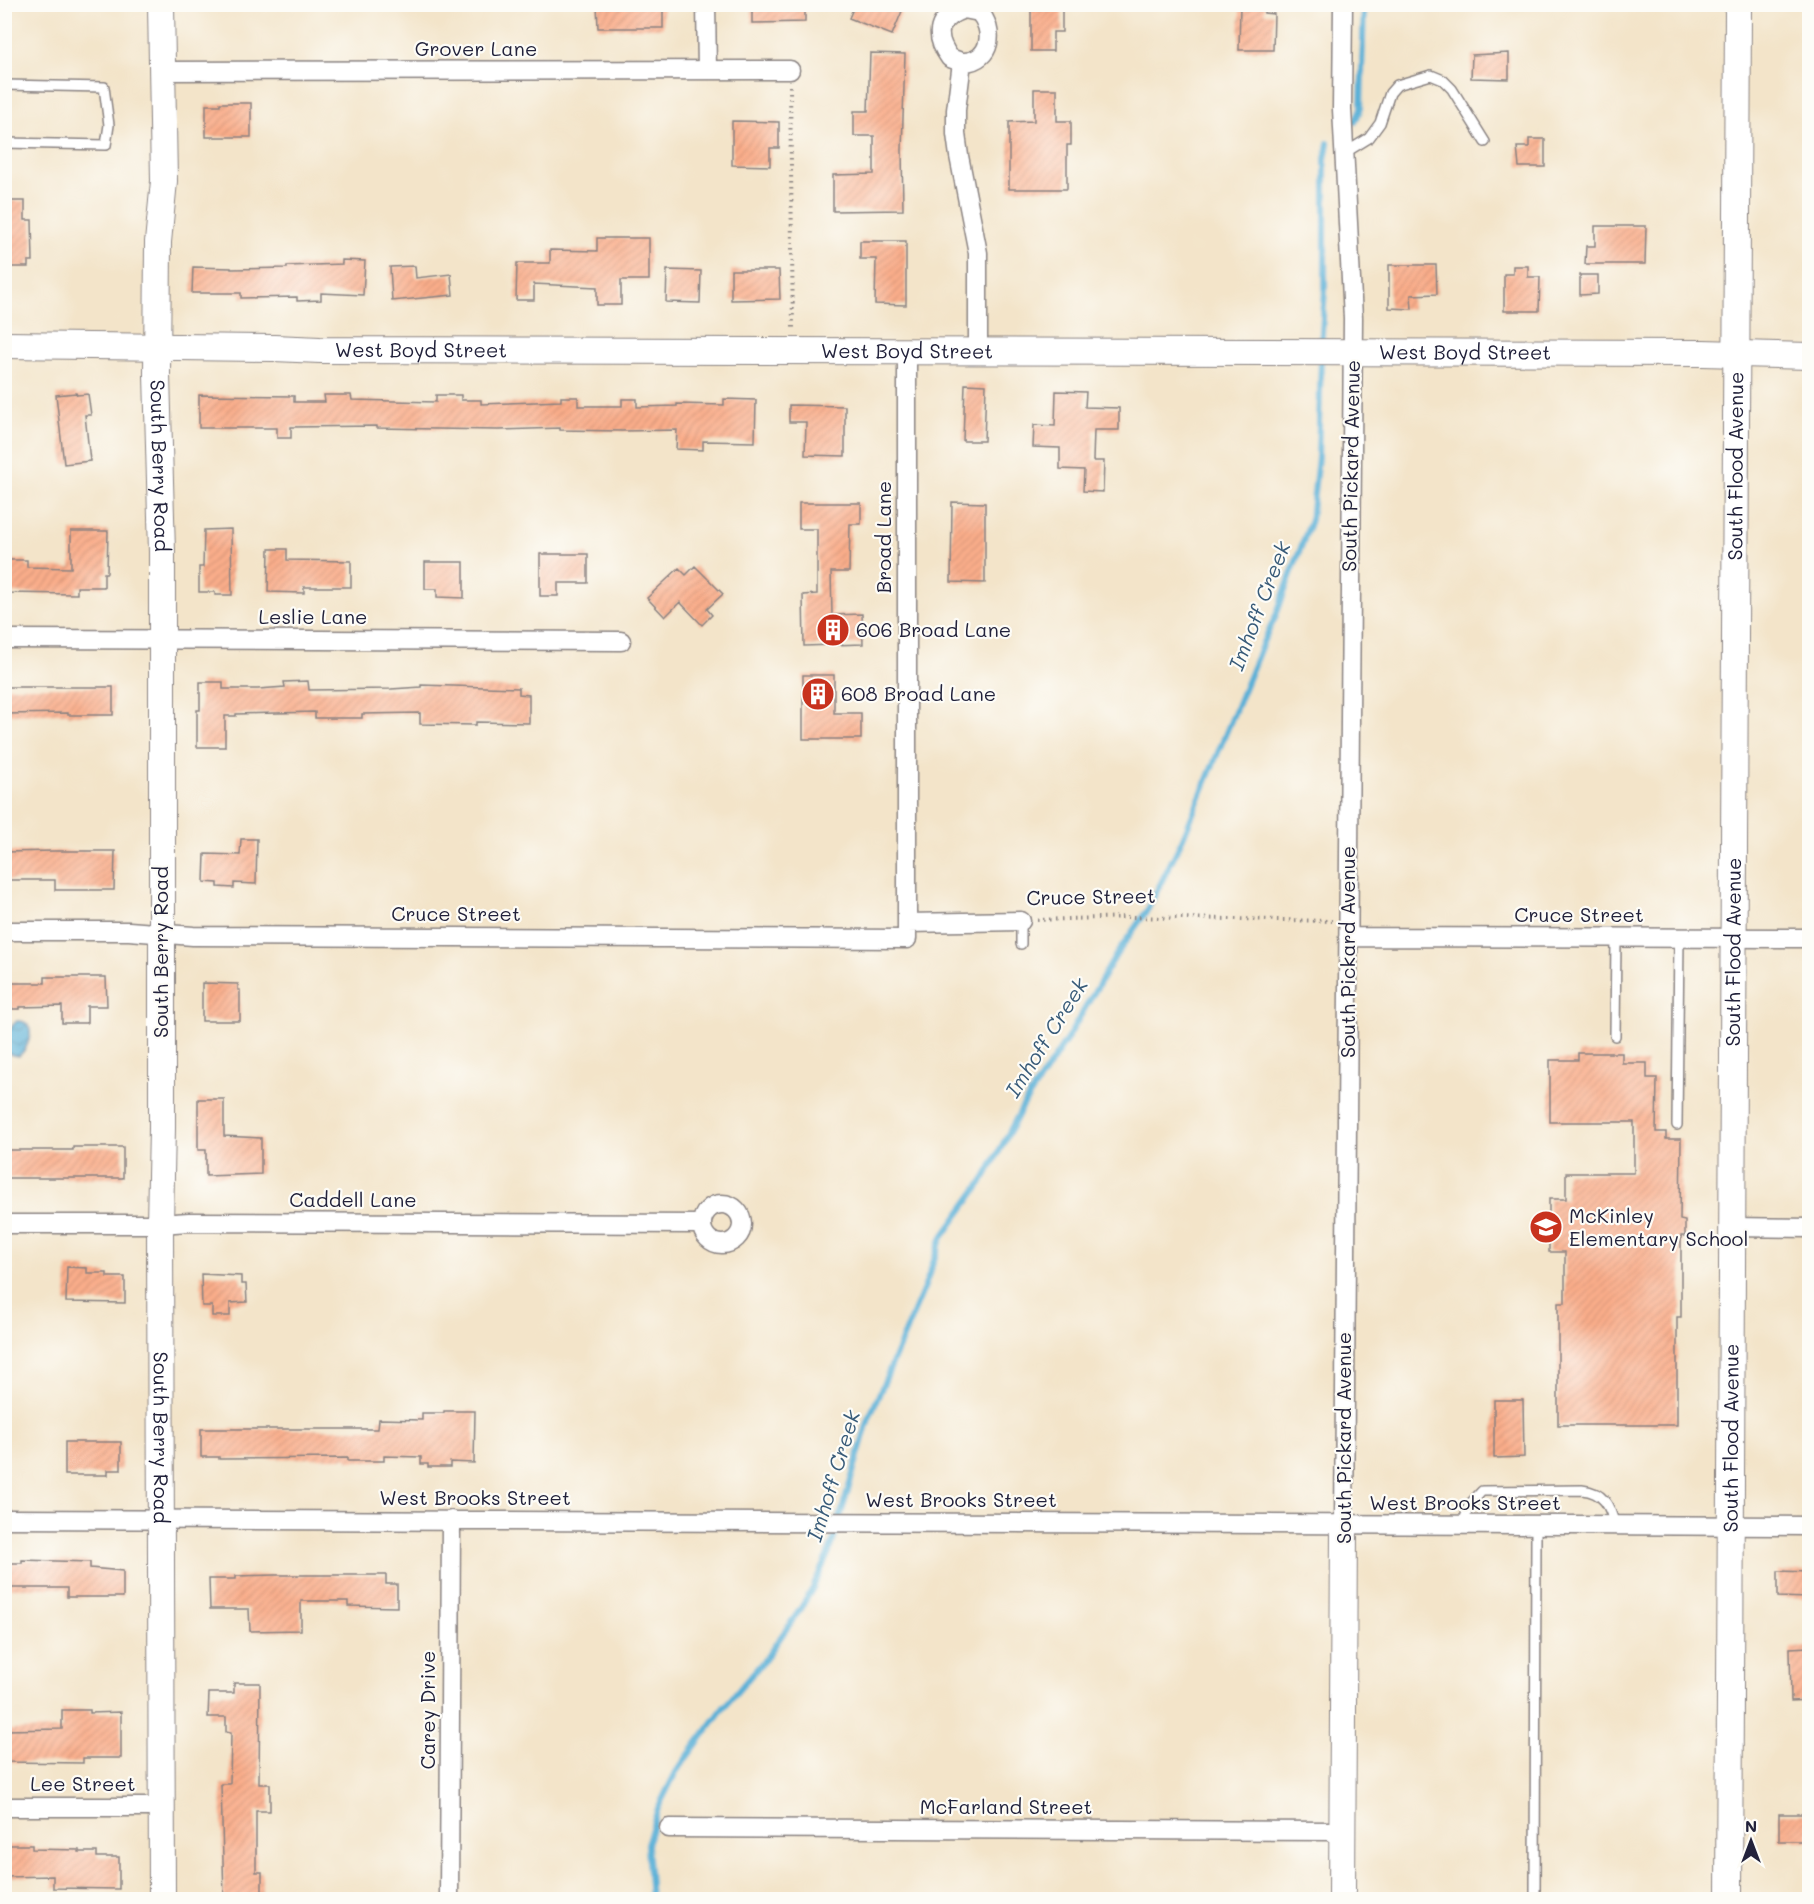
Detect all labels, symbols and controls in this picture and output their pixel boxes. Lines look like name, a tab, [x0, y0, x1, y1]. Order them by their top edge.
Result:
street label: Grover Lane	[415, 35, 537, 61]
street label: West Boyd Street	[335, 336, 507, 362]
street label: West Boyd Street	[821, 337, 993, 363]
street label: West Boyd Street	[1379, 338, 1551, 365]
street label: South Pickard Avenue	[1335, 360, 1365, 572]
street label: South Flood Avenue	[1721, 371, 1748, 561]
street label: South Berry Road	[145, 379, 176, 552]
street label: Broad Lane	[870, 481, 896, 593]
water label: Imhoff Creek	[1222, 536, 1296, 674]
street label: Leslie Lane	[259, 603, 367, 629]
building icon: 606 Broad Lane	[815, 612, 851, 648]
place label: 606 Broad Lane	[856, 616, 1011, 642]
building icon: 608 Broad Lane	[800, 676, 836, 712]
place label: 608 Broad Lane	[841, 680, 996, 706]
street label: South Pickard Avenue	[1334, 846, 1360, 1058]
street label: South Flood Avenue	[1719, 857, 1746, 1047]
street label: South Berry Road	[147, 866, 173, 1038]
street label: Cruce Street	[1026, 882, 1156, 910]
street label: Cruce Street	[391, 900, 521, 926]
street label: Cruce Street	[1514, 901, 1644, 927]
water label: Imhoff Creek	[998, 972, 1094, 1102]
street label: Caddell Lane	[289, 1186, 417, 1212]
place label: McKinley Elementary School	[1569, 1202, 1748, 1251]
school or university icon: McKinley Elementary School	[1528, 1209, 1564, 1245]
street label: South Pickard Avenue	[1330, 1332, 1356, 1544]
street label: South Flood Avenue	[1717, 1343, 1744, 1533]
street label: South Berry Road	[148, 1351, 175, 1524]
water label: Imhoff Creek	[800, 1406, 866, 1545]
street label: West Brooks Street	[379, 1484, 571, 1510]
street label: West Brooks Street	[865, 1486, 1057, 1512]
street label: West Brooks Street	[1369, 1489, 1561, 1515]
street label: Carey Drive	[414, 1651, 440, 1769]
street label: Lee Street	[30, 1770, 136, 1796]
street label: McFarland Street	[920, 1793, 1092, 1819]
north arrow	[1721, 1811, 1781, 1871]
text: N	[1745, 1815, 1757, 1836]

